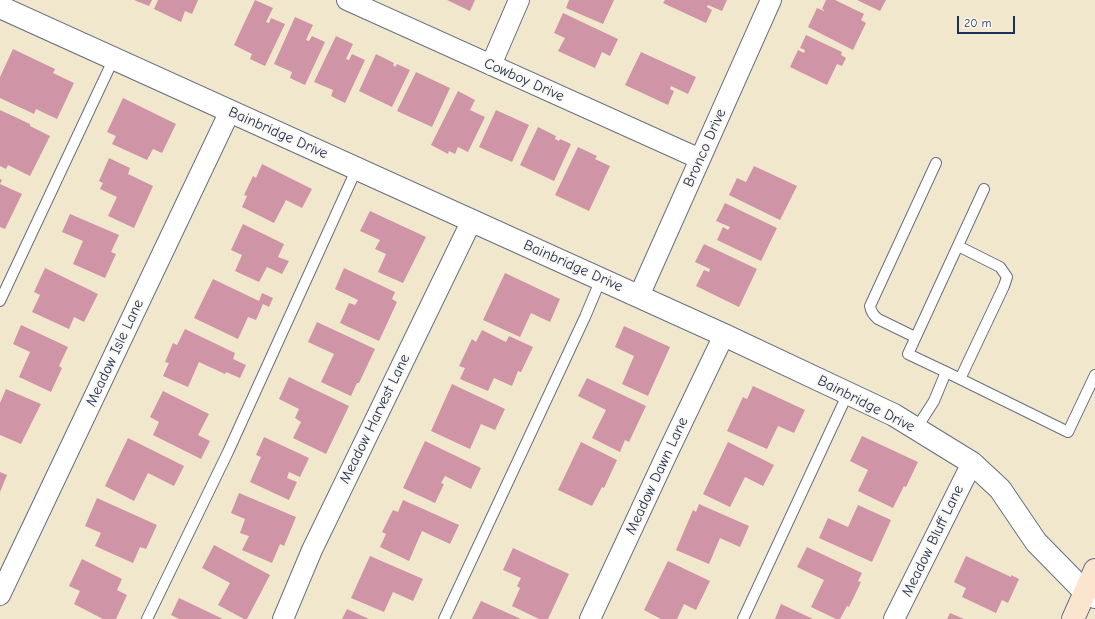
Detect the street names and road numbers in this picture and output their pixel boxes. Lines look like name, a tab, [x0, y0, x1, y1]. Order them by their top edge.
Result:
street label: Cowboy Drive	[481, 54, 567, 106]
street label: Bainbridge Drive	[226, 103, 330, 163]
street label: Bronco Drive	[680, 106, 730, 190]
street label: Bainbridge Drive	[521, 236, 625, 296]
street label: Meadow Isle Lane	[82, 296, 148, 410]
street label: Meadow Harvest Lane	[336, 351, 414, 487]
street label: Bainbridge Drive	[814, 372, 918, 436]
street label: Meadow Dawn Lane	[622, 414, 692, 538]
street label: Meadow Bluff Lane	[898, 482, 968, 600]

